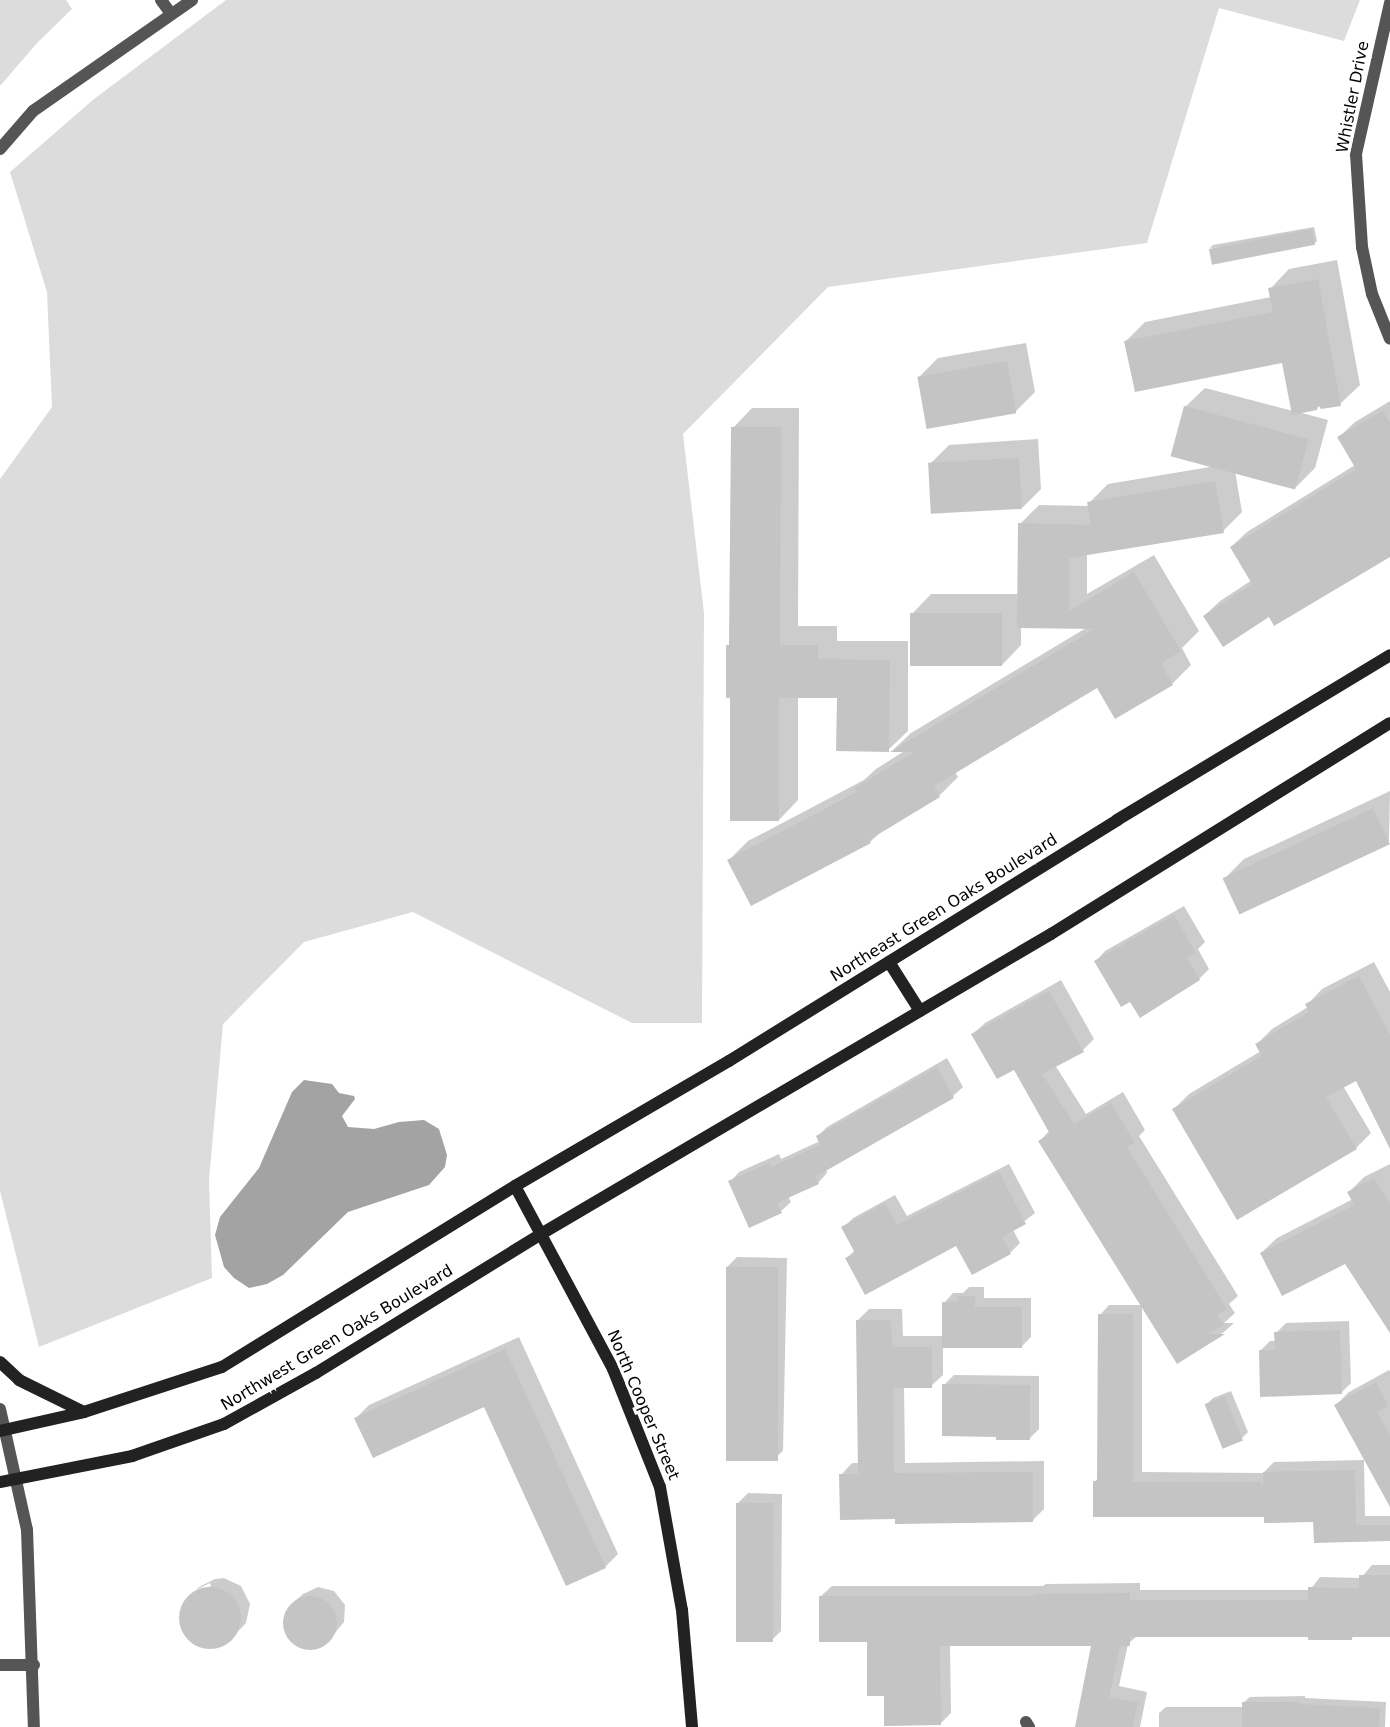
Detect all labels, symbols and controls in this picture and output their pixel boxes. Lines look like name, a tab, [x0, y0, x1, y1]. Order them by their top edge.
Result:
street label: Whistler Drive	[1333, 39, 1373, 155]
street label: Northeast Green Oaks Boulevard	[827, 830, 1061, 986]
street label: Northwest Green Oaks Boulevard	[218, 1261, 456, 1415]
street label: North Cooper Street	[603, 1327, 683, 1483]

